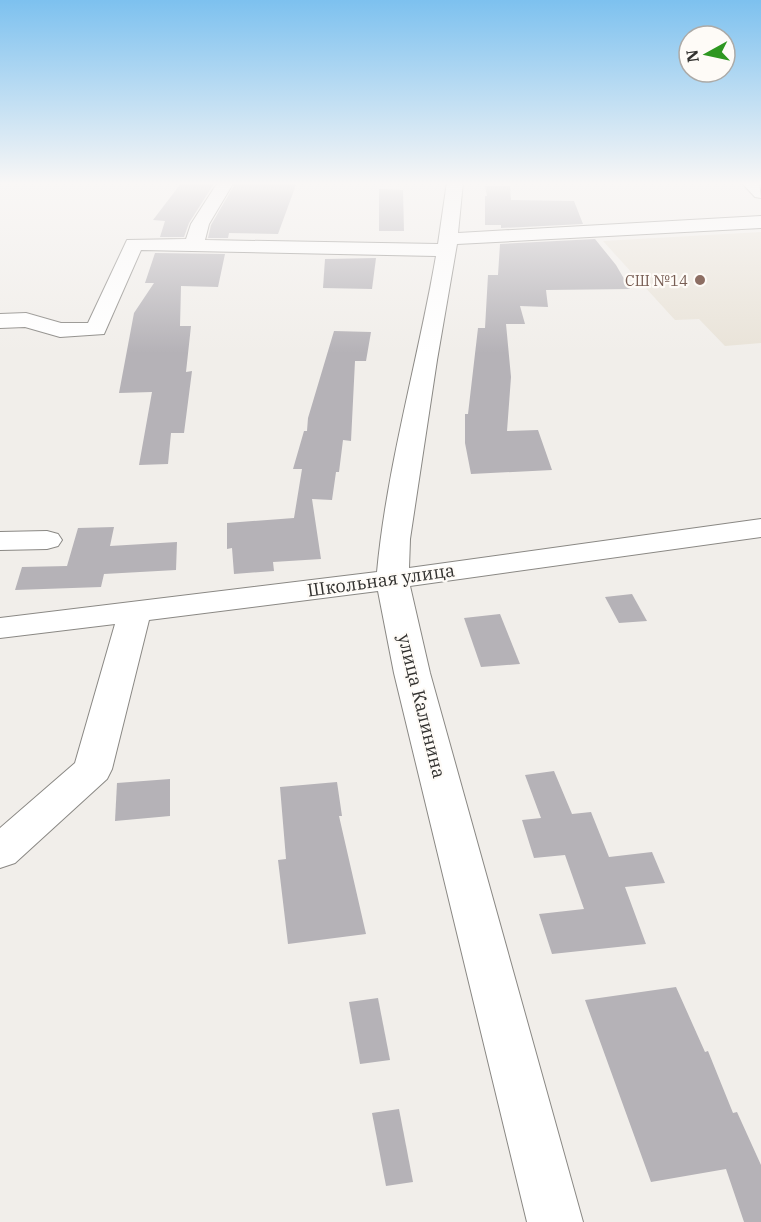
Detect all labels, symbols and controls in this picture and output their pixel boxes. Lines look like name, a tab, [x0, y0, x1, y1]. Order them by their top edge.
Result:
north arrow	[677, 24, 737, 84]
text: N	[681, 48, 703, 64]
place label: СШ №14	[625, 271, 688, 290]
marker: СШ №14	[693, 273, 707, 287]
street label: Школьная улица	[306, 558, 456, 602]
street label: улица Калинина	[393, 631, 451, 781]

